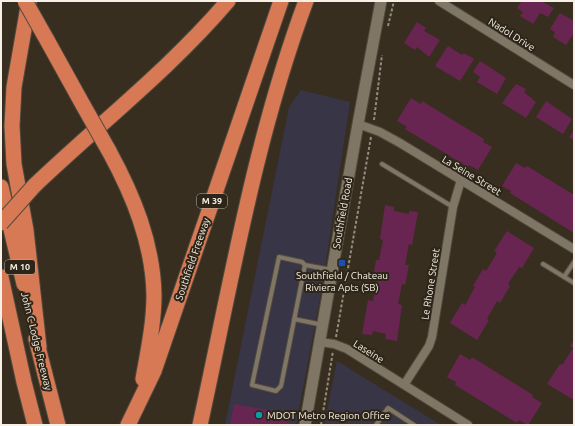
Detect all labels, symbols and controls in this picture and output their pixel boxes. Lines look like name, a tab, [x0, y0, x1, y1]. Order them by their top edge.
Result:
street label: Nadol Drive	[487, 16, 537, 53]
street label: La Seine Street	[440, 153, 503, 197]
street label: Southfield Road	[331, 177, 354, 250]
road number: M 39	[197, 194, 227, 208]
street label: Southfield Freeway	[173, 216, 212, 302]
street label: Le Rhone Street	[419, 248, 442, 321]
marker: Southfield / Chateau Riviera Apts (SB)	[337, 258, 347, 268]
road number: M 10	[5, 260, 35, 274]
place label: Southfield / Chateau Riviera Apts (SB)	[296, 270, 388, 293]
street label: John C Lodge Freeway	[19, 291, 54, 392]
street label: Laseine	[352, 338, 386, 365]
marker: MDOT Metro Region Office	[254, 410, 264, 420]
place label: MDOT Metro Region Office	[267, 410, 390, 421]

